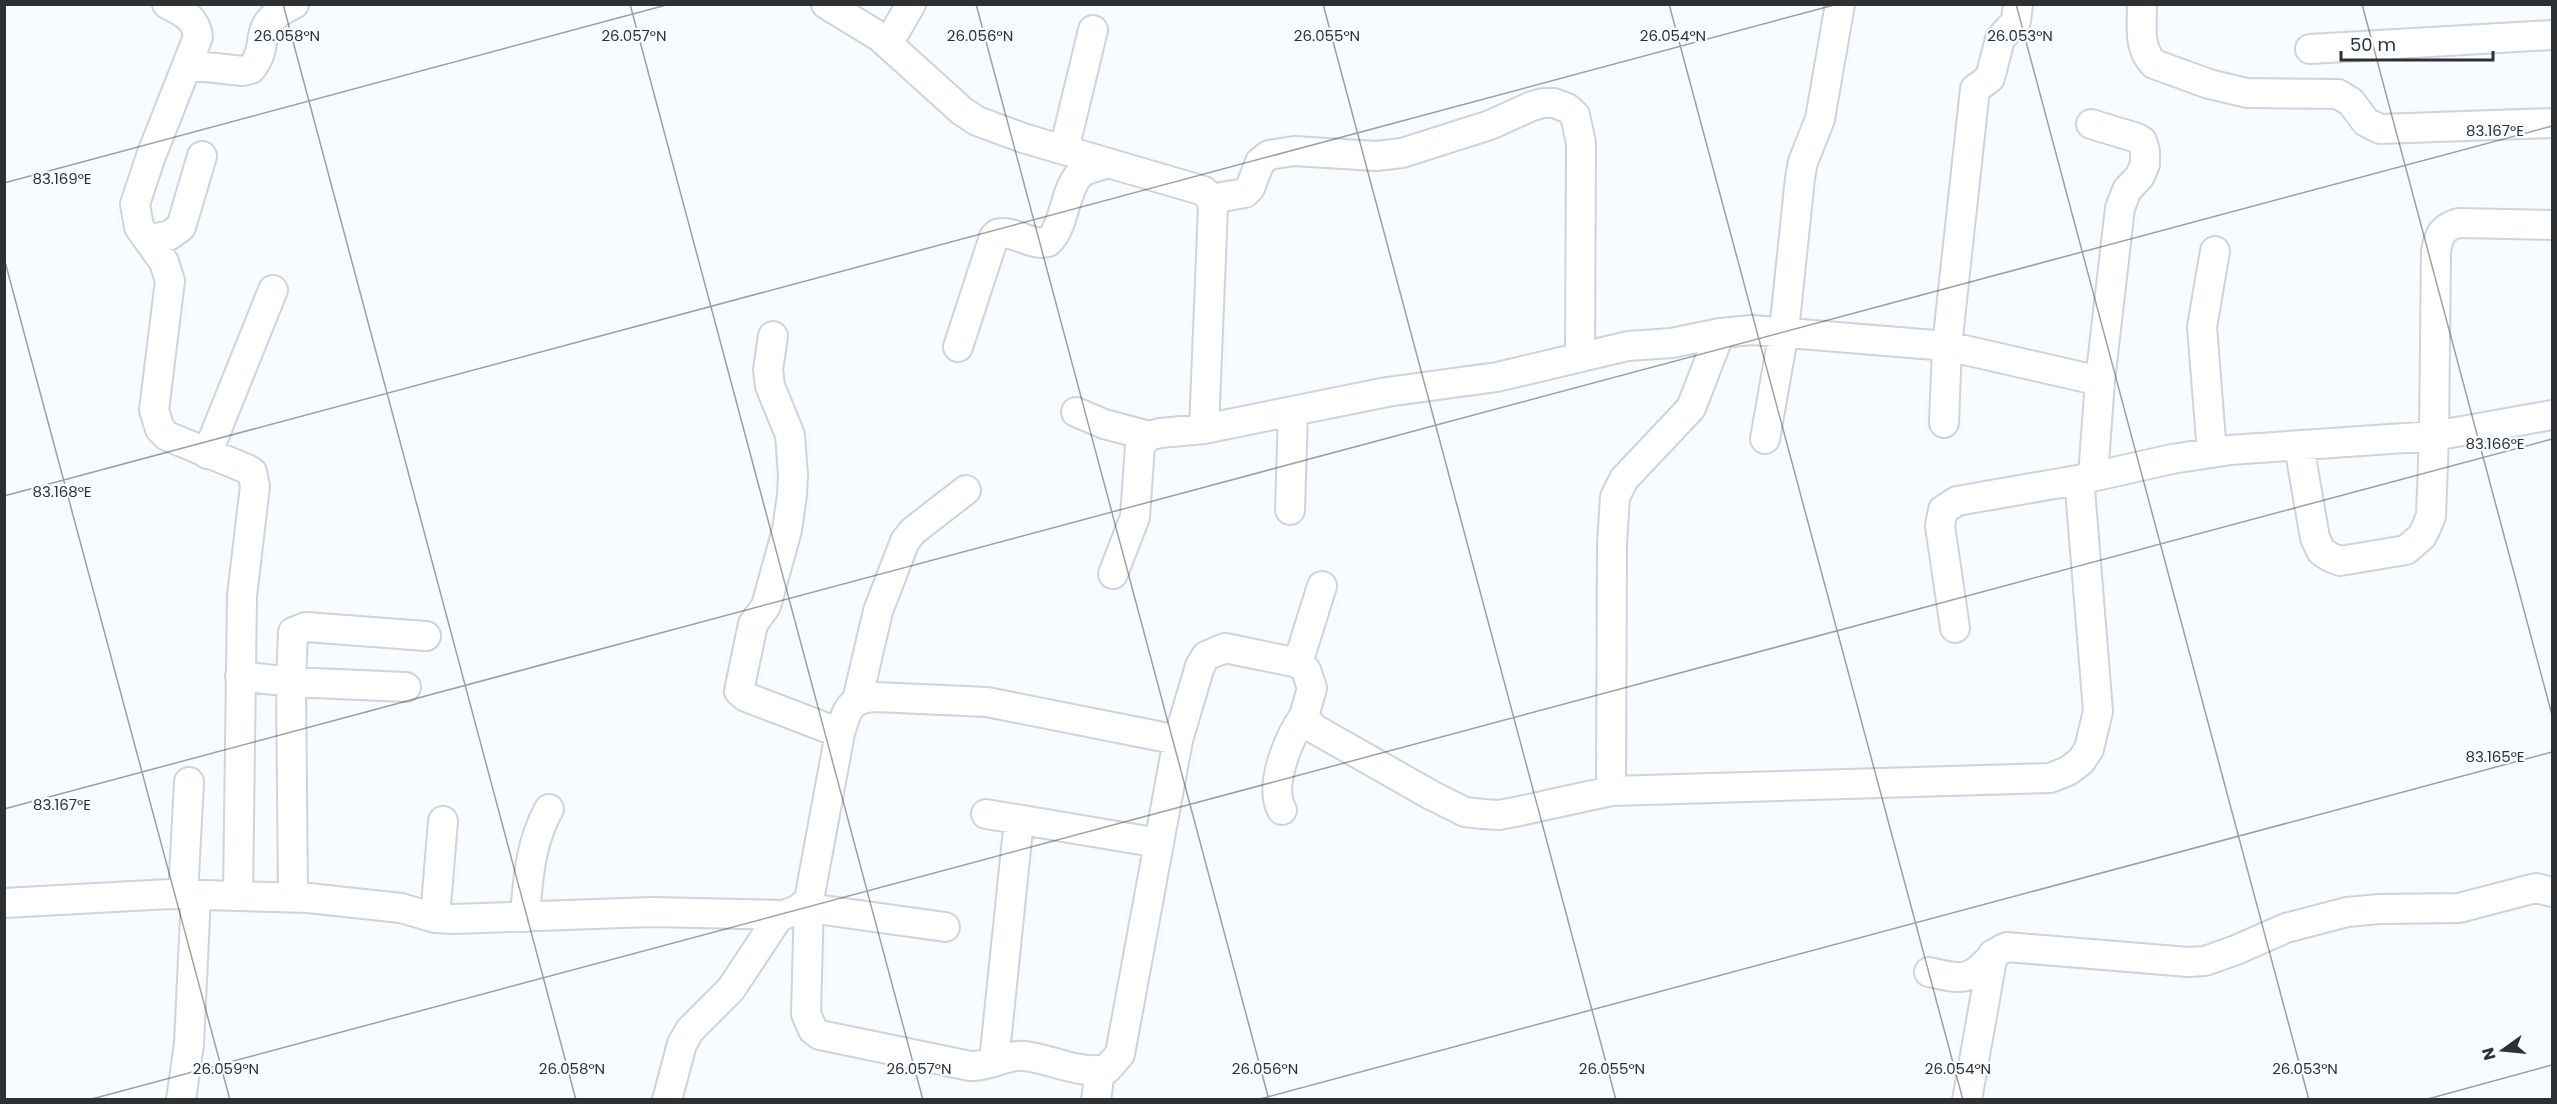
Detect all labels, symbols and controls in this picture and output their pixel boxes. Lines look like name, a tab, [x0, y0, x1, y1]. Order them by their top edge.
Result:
scale bar	[2341, 24, 2492, 62]
text: 26.058°N	[254, 25, 320, 46]
text: 26.057°N	[601, 25, 667, 46]
text: 26.056°N	[947, 25, 1013, 46]
text: 26.055°N	[1294, 25, 1360, 46]
text: 26.054°N	[1640, 25, 1706, 46]
text: 26.053°N	[1987, 25, 2053, 46]
text: 50 m	[2350, 32, 2396, 57]
text: 83.167°E	[2466, 120, 2524, 141]
text: 83.169°E	[32, 168, 92, 189]
text: 83.166°E	[2465, 433, 2525, 454]
text: 83.168°E	[32, 481, 92, 502]
text: 83.165°E	[2465, 746, 2525, 767]
text: 83.167°E	[33, 794, 91, 815]
north arrow	[2473, 1020, 2533, 1080]
text: N	[2476, 1045, 2502, 1063]
text: 26.059°N	[193, 1058, 259, 1079]
text: 26.058°N	[539, 1058, 605, 1079]
text: 26.057°N	[886, 1058, 952, 1079]
text: 26.056°N	[1232, 1058, 1298, 1079]
text: 26.055°N	[1579, 1058, 1645, 1079]
text: 26.054°N	[1925, 1058, 1991, 1079]
text: 26.053°N	[2272, 1058, 2338, 1079]

